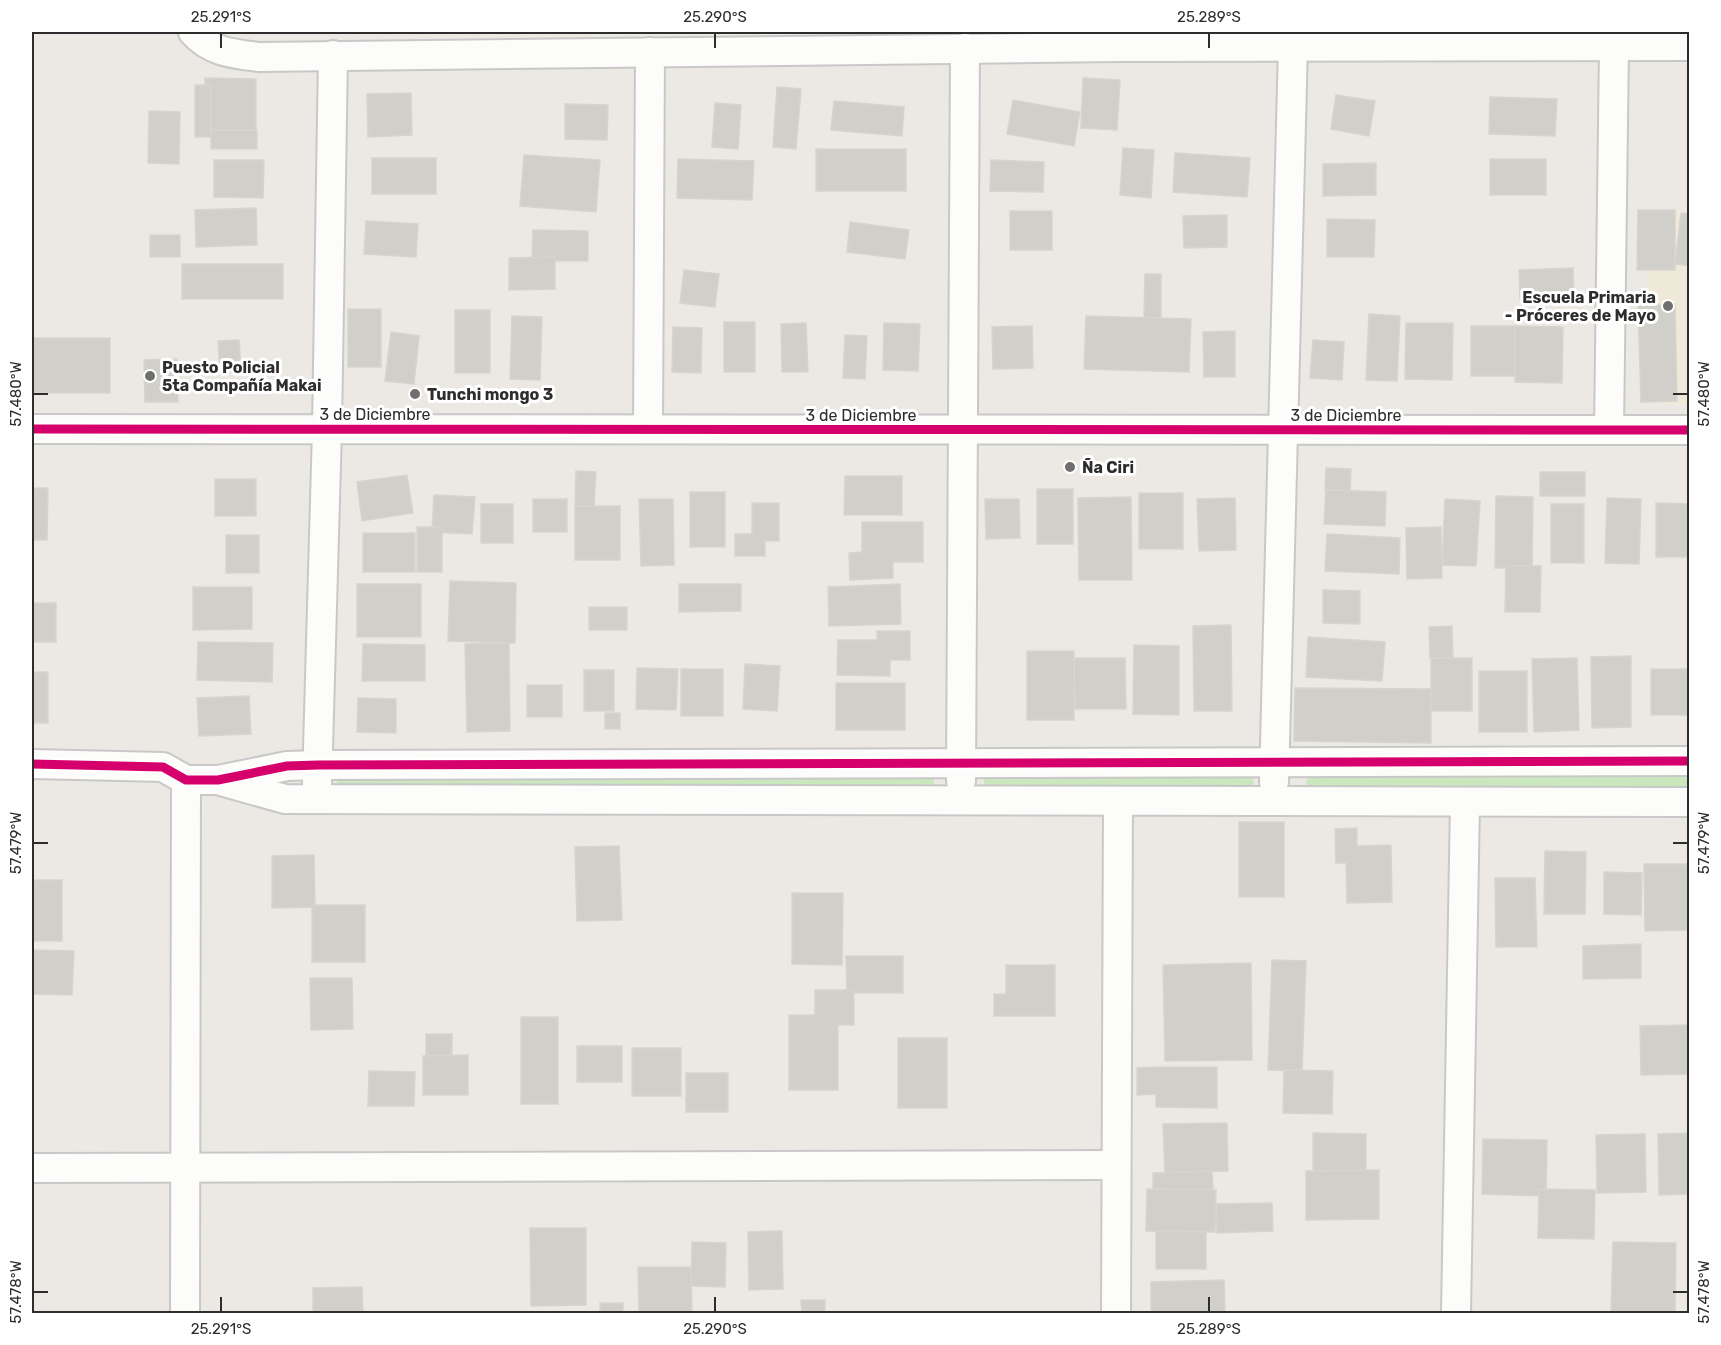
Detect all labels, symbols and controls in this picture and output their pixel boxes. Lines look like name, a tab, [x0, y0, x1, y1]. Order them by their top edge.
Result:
text: 25.291°S	[191, 8, 251, 26]
text: 25.290°S	[683, 8, 747, 26]
text: 25.289°S	[1177, 8, 1241, 26]
place label: Escuela Primaria - Próceres de Mayo	[1505, 288, 1656, 325]
marker: Escuela Primaria - Próceres de Mayo	[1661, 299, 1675, 313]
place label: Puesto Policial 5ta Compañía Makai	[162, 358, 321, 395]
text: 57.480°W	[7, 361, 25, 427]
text: 57.480°W	[1695, 361, 1713, 427]
marker: Puesto Policial 5ta Compañía Makai	[143, 369, 157, 383]
place label: Tunchi mongo 3	[427, 385, 553, 404]
marker: Tunchi mongo 3	[408, 387, 422, 401]
street label: 3 de Diciembre	[319, 405, 431, 424]
street label: 3 de Diciembre	[805, 406, 917, 425]
street label: 3 de Diciembre	[1290, 406, 1402, 425]
place label: Ña Ciri	[1082, 458, 1134, 477]
marker: Ña Ciri	[1063, 460, 1077, 474]
text: 57.479°W	[7, 812, 25, 874]
text: 57.479°W	[1695, 812, 1713, 874]
text: 57.478°W	[7, 1260, 25, 1324]
text: 57.478°W	[1695, 1260, 1713, 1324]
text: 25.291°S	[191, 1320, 251, 1338]
text: 25.290°S	[683, 1320, 747, 1338]
text: 25.289°S	[1177, 1320, 1241, 1338]

